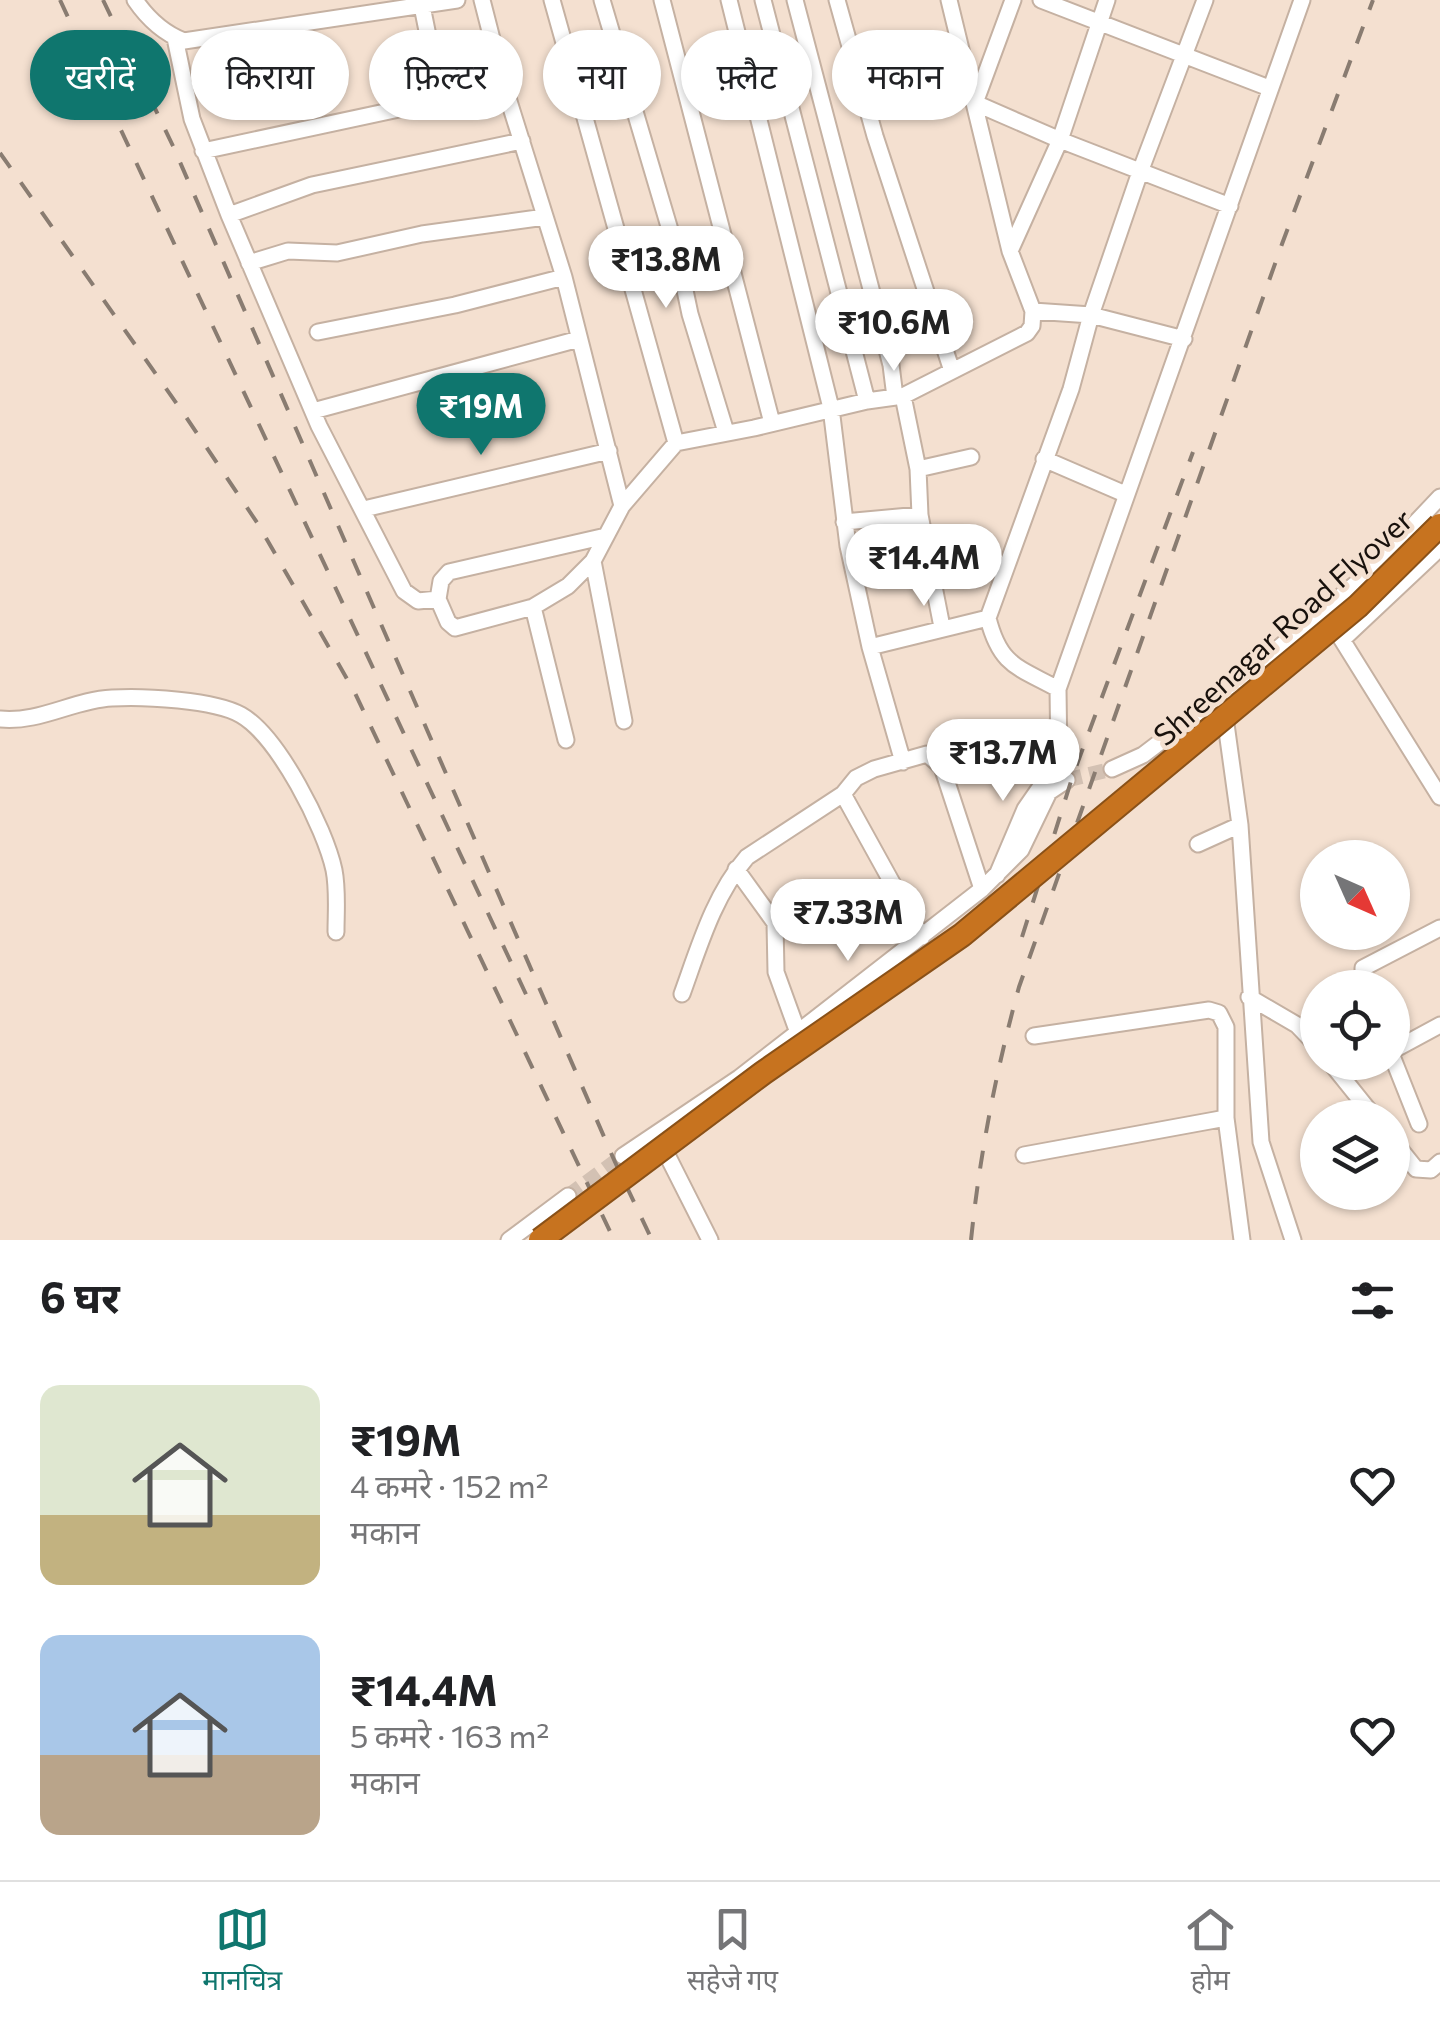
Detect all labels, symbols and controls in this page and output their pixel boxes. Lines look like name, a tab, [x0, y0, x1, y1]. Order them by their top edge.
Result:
chip: खरीदें	[30, 30, 171, 120]
chip: किराया	[191, 30, 349, 120]
chip: फ़िल्टर	[369, 30, 523, 120]
chip: नया	[543, 30, 661, 120]
chip: फ़्लैट	[681, 30, 812, 120]
chip: मकान	[832, 30, 978, 120]
pin: ₹13.8M	[585, 226, 747, 311]
text: ₹13.8M	[610, 238, 722, 278]
pin: ₹10.6M	[813, 289, 975, 374]
text: ₹10.6M	[837, 301, 951, 341]
pin: ₹19M	[422, 373, 540, 458]
text: ₹19M	[439, 385, 523, 425]
street label: Shreenagar Road Flyover	[1145, 500, 1419, 752]
pin: ₹14.4M	[843, 524, 1005, 609]
text: ₹14.4M	[868, 536, 980, 576]
pin: ₹13.7M	[922, 719, 1084, 804]
text: ₹13.7M	[948, 731, 1058, 771]
north arrow	[1300, 840, 1410, 950]
map controls	[1300, 840, 1410, 1210]
pin: ₹7.33M	[767, 879, 929, 964]
text: ₹7.33M	[792, 891, 904, 931]
button: locate	[1300, 970, 1410, 1080]
button: layers	[1300, 1100, 1410, 1210]
text: 6 घर	[40, 1270, 120, 1322]
icon: filters	[1345, 1273, 1400, 1328]
text: ₹19M	[350, 1413, 461, 1465]
icon: home	[120, 1425, 240, 1545]
icon: heart	[1345, 1458, 1400, 1513]
text: 4 कमरे · 152 m²	[350, 1465, 549, 1505]
text: मकान	[350, 1511, 420, 1551]
text: ₹14.4M	[350, 1663, 498, 1715]
icon: home	[120, 1675, 240, 1795]
icon: heart	[1345, 1708, 1400, 1763]
text: 5 कमरे · 163 m²	[350, 1715, 549, 1755]
text: मकान	[350, 1761, 420, 1801]
tab: मानचित्र	[202, 1902, 282, 2001]
tab: सहेजे गए	[687, 1902, 778, 2001]
tab: होम	[1183, 1902, 1238, 2001]

